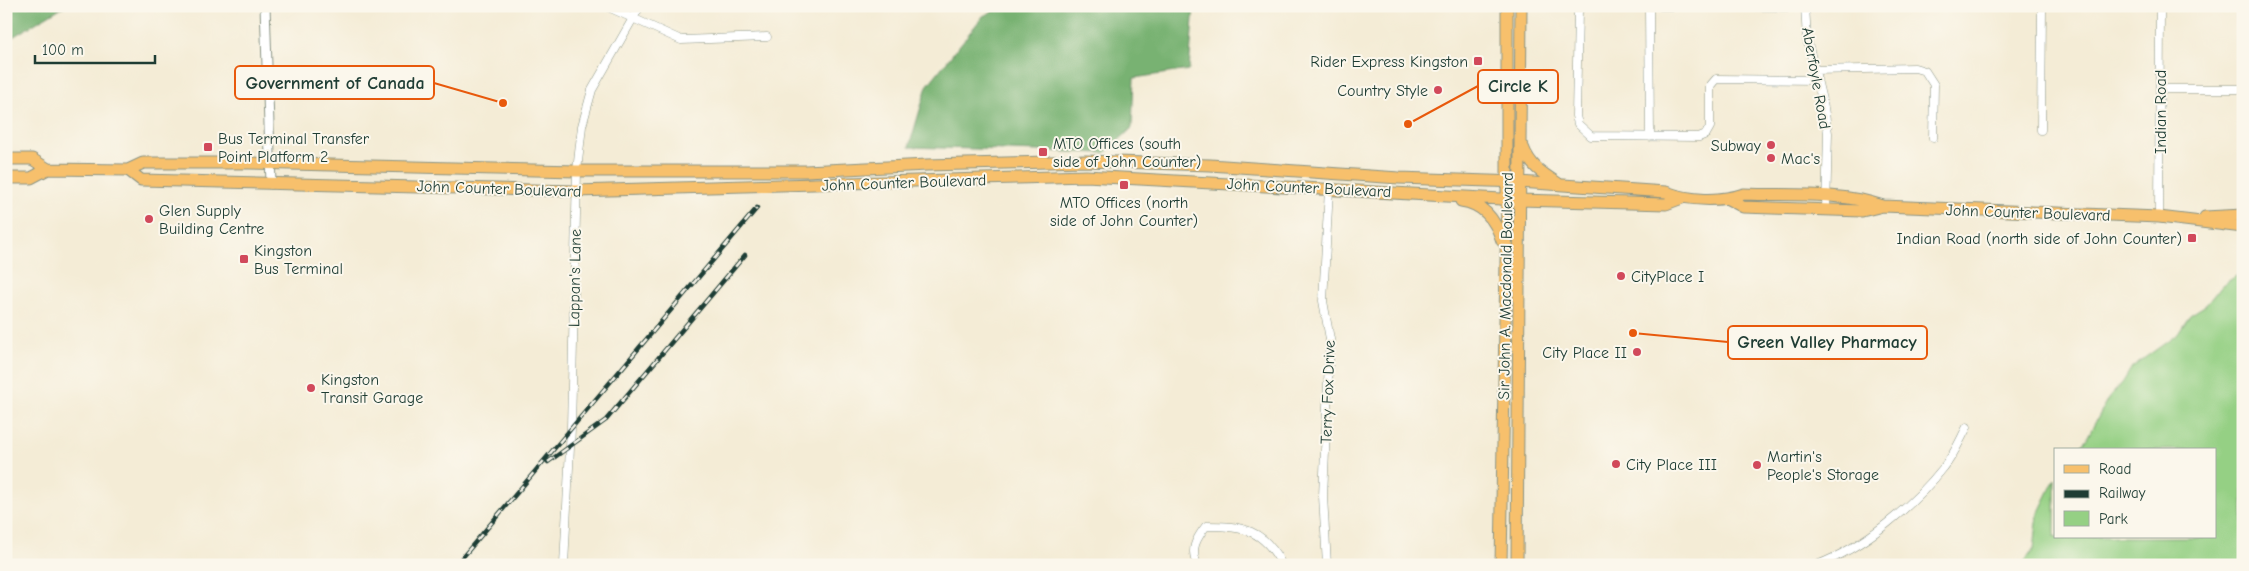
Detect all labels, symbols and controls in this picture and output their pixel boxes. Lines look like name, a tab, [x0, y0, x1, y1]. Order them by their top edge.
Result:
street label: Aberfoyle Road	[1798, 26, 1834, 131]
scale bar	[35, 32, 155, 64]
text: 100 m	[42, 41, 84, 59]
place label: Rider Express Kingston	[1310, 53, 1468, 71]
marker: Rider Express Kingston	[1472, 55, 1484, 67]
callout: Government of Canada	[235, 66, 434, 99]
callout: Circle K	[1478, 70, 1558, 103]
street label: Indian Road	[2152, 70, 2170, 154]
text: Government of Canada	[245, 73, 425, 94]
text: Circle K	[1488, 76, 1548, 97]
place label: Country Style	[1337, 82, 1428, 100]
marker: Country Style	[1432, 84, 1444, 96]
place label: Bus Terminal Transfer Point Platform 2	[218, 130, 370, 166]
place label: MTO Offices (south side of John Counter)	[1053, 135, 1201, 171]
place label: Subway	[1711, 137, 1762, 155]
marker: Subway	[1765, 139, 1777, 151]
marker: Bus Terminal Transfer Point Platform 2	[202, 141, 214, 153]
marker: MTO Offices (south side of John Counter)	[1037, 146, 1049, 158]
place label: Mac's	[1781, 150, 1821, 168]
marker: Mac's	[1765, 152, 1777, 164]
street label: John Counter Boulevard	[821, 171, 987, 195]
street label: Sir John A. Macdonald Boulevard	[1495, 172, 1517, 400]
street label: John Counter Boulevard	[1226, 175, 1392, 201]
street label: John Counter Boulevard	[416, 177, 582, 201]
marker: MTO Offices (north side of John Counter)	[1118, 179, 1130, 191]
place label: MTO Offices (north side of John Counter)	[1050, 194, 1198, 230]
street label: John Counter Boulevard	[1945, 201, 2111, 225]
place label: Glen Supply Building Centre	[159, 202, 264, 238]
marker: Glen Supply Building Centre	[143, 213, 155, 225]
street label: Lappan's Lane	[565, 229, 585, 327]
place label: Indian Road (north side of John Counter)	[1897, 230, 2182, 248]
marker: Indian Road (north side of John Counter)	[2186, 232, 2198, 244]
place label: Kingston Bus Terminal	[254, 242, 343, 278]
marker: Kingston Bus Terminal	[238, 253, 250, 265]
place label: CityPlace I	[1631, 268, 1704, 286]
marker: CityPlace I	[1615, 270, 1627, 282]
callout: Green Valley Pharmacy	[1728, 326, 1927, 359]
text: Green Valley Pharmacy	[1737, 332, 1917, 353]
street label: Terry Fox Drive	[1317, 340, 1339, 444]
place label: City Place II	[1542, 344, 1627, 362]
marker: City Place II	[1631, 346, 1643, 358]
place label: Kingston Transit Garage	[321, 371, 423, 407]
marker: Kingston Transit Garage	[305, 382, 317, 394]
place label: Martin's People's Storage	[1767, 448, 1879, 484]
legend	[2054, 448, 2216, 538]
place label: City Place III	[1626, 456, 1717, 474]
marker: City Place III	[1610, 458, 1622, 470]
marker: Martin's People's Storage	[1751, 459, 1763, 471]
text: Road	[2099, 460, 2131, 478]
text: Railway	[2099, 484, 2146, 502]
text: Park	[2099, 510, 2128, 528]

